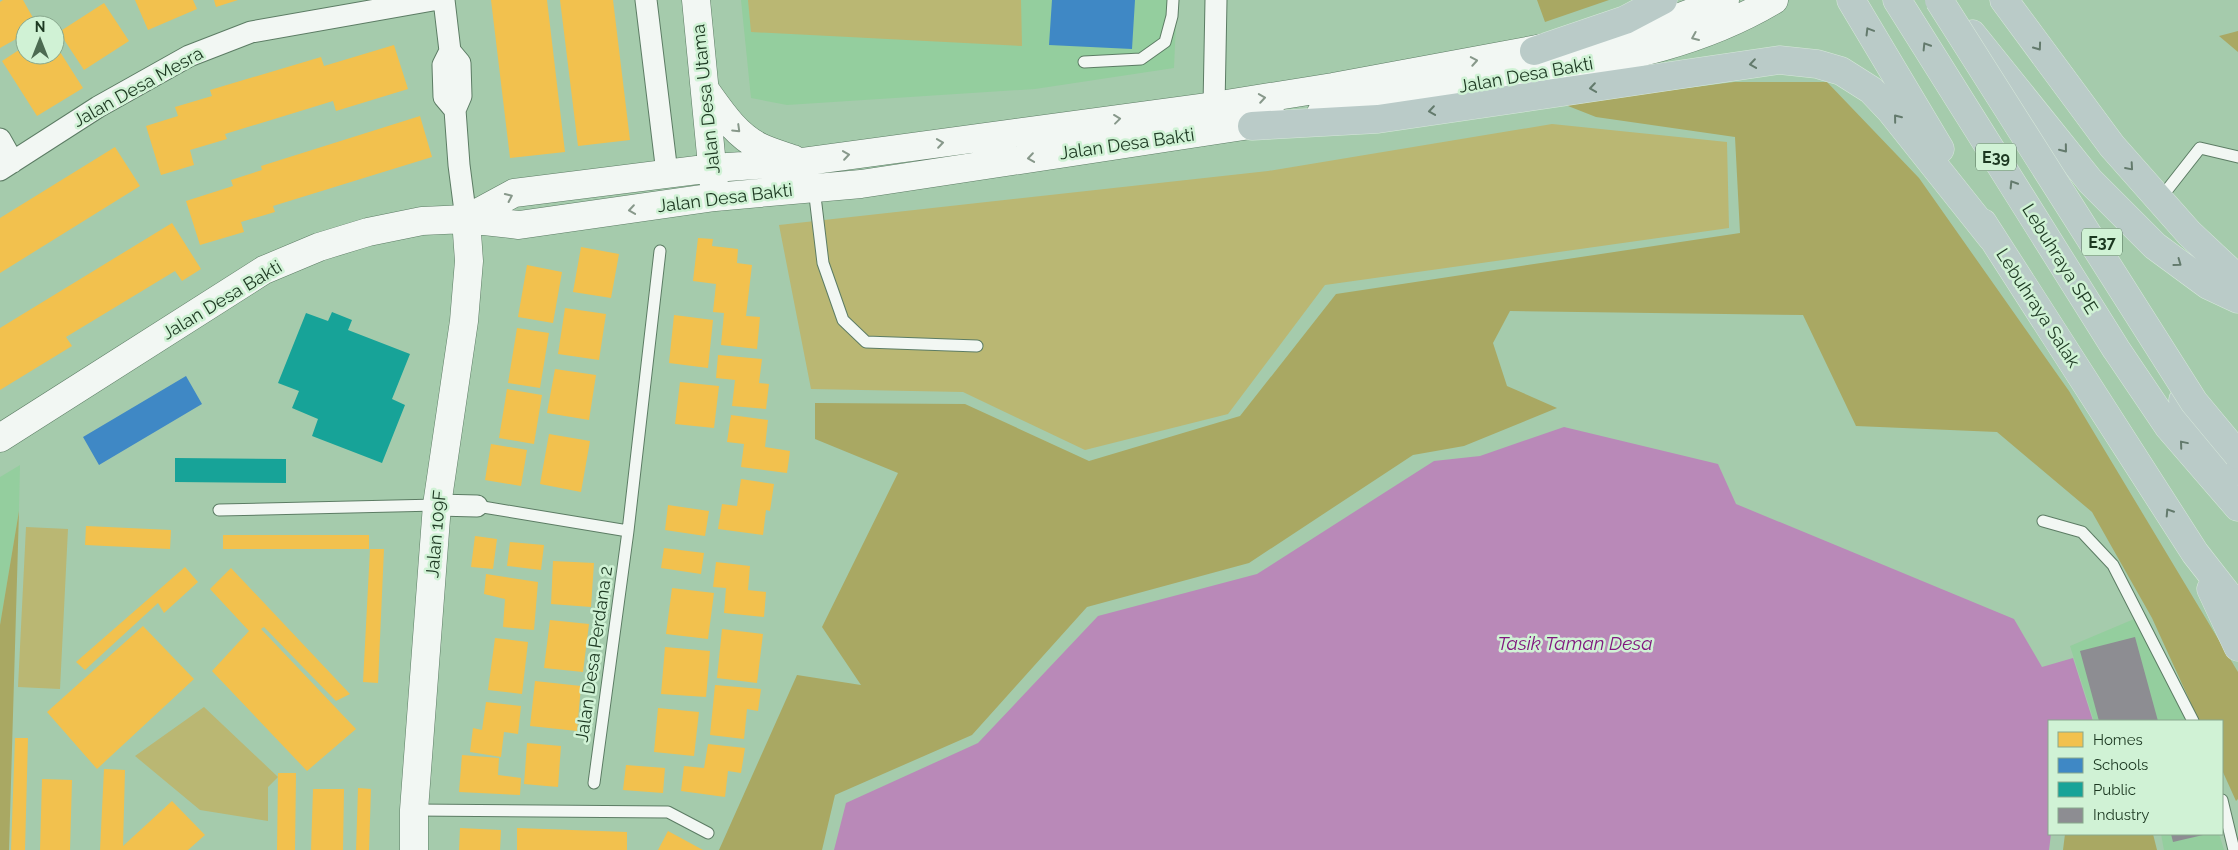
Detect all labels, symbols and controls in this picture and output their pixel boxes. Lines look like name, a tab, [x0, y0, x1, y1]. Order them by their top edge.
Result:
north arrow	[15, 15, 65, 65]
text: N	[35, 19, 45, 35]
street label: Jalan Desa Utama	[687, 23, 724, 175]
one-way arrow	[1866, 27, 1876, 36]
one-way arrow	[1691, 31, 1700, 42]
street label: Jalan Desa Mesra	[69, 42, 207, 131]
one-way arrow	[2032, 42, 2041, 51]
one-way arrow	[1923, 43, 1932, 52]
street label: Jalan Desa Bakti	[1457, 52, 1595, 97]
one-way arrow	[1470, 57, 1478, 67]
one-way arrow	[1749, 58, 1758, 68]
one-way arrow	[1588, 82, 1597, 92]
one-way arrow	[1258, 94, 1266, 104]
one-way arrow	[1428, 106, 1436, 116]
one-way arrow	[1114, 114, 1122, 125]
one-way arrow	[1894, 115, 1902, 124]
one-way arrow	[731, 123, 740, 132]
street label: Jalan Desa Bakti	[1058, 124, 1196, 163]
one-way arrow	[936, 138, 944, 149]
one-way arrow	[2058, 143, 2067, 153]
road number: E39	[1976, 144, 2016, 170]
one-way arrow	[842, 151, 851, 161]
one-way arrow	[1026, 153, 1035, 163]
one-way arrow	[2124, 161, 2133, 170]
street label: Jalan Desa Bakti	[656, 179, 794, 216]
one-way arrow	[2009, 180, 2019, 189]
one-way arrow	[504, 192, 513, 203]
street label: Lebuhraya SPE	[2018, 200, 2103, 318]
one-way arrow	[628, 204, 636, 214]
road number: E37	[2082, 228, 2122, 256]
street label: Lebuhraya Salak	[1992, 244, 2085, 372]
street label: Jalan Desa Bakti	[158, 256, 285, 344]
one-way arrow	[2172, 257, 2182, 266]
one-way arrow	[2180, 440, 2189, 449]
street label: Jalan 109F	[421, 489, 450, 579]
one-way arrow	[2165, 509, 2175, 518]
street label: Jalan Desa Perdana 2	[571, 565, 616, 743]
water label: Tasik Taman Desa	[1497, 632, 1653, 654]
legend	[2048, 720, 2223, 835]
text: Homes	[2093, 731, 2143, 749]
text: Schools	[2093, 756, 2148, 774]
text: Public	[2093, 781, 2136, 799]
text: Industry	[2093, 806, 2149, 824]

